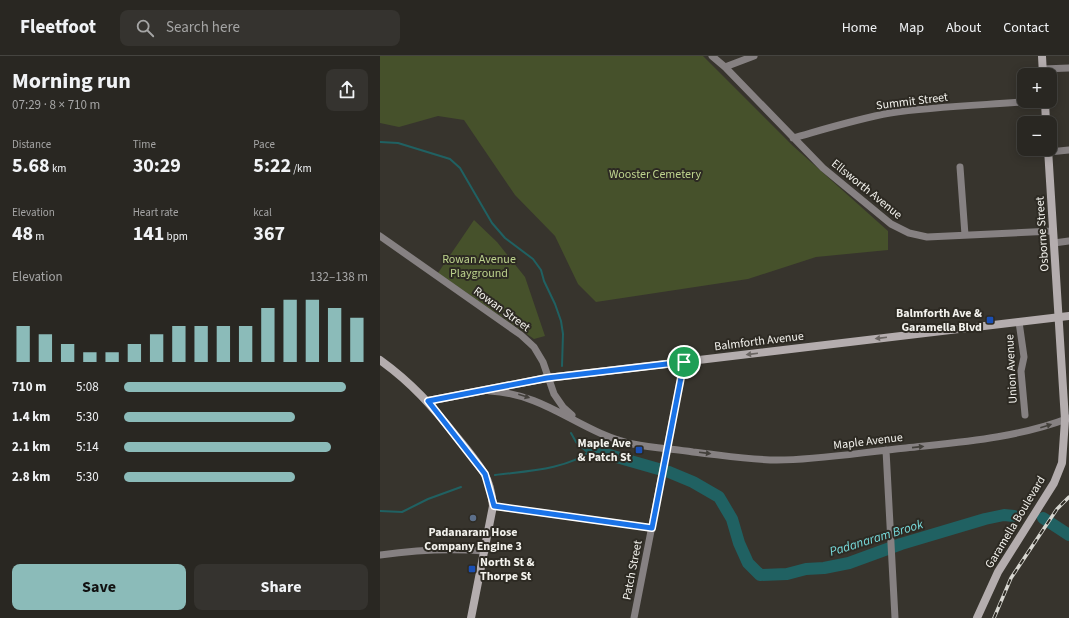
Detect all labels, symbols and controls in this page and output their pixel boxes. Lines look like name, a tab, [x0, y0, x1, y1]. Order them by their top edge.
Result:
search box	[120, 10, 400, 46]
text: Fleetfoot	[20, 14, 96, 41]
icon: search	[134, 17, 156, 39]
text: Search here	[166, 17, 240, 38]
text: Home	[842, 18, 877, 38]
text: Map	[899, 18, 924, 38]
text: About	[946, 18, 981, 38]
text: Contact	[1003, 18, 1049, 38]
text: Morning run	[12, 65, 131, 97]
map controls	[1017, 68, 1057, 156]
button: +	[1017, 68, 1057, 108]
button: share	[326, 69, 368, 111]
street label: Summit Street	[875, 89, 949, 114]
text: 07:29 · 8 × 710 m	[12, 96, 100, 114]
button: −	[1017, 116, 1057, 156]
text: Distance	[12, 137, 51, 152]
text: Time	[133, 137, 156, 152]
text: Pace	[253, 137, 275, 152]
text: 5.68	[12, 152, 50, 180]
text: 30:29	[133, 152, 181, 180]
text: 5:22	[253, 152, 291, 180]
street label: Ellsworth Avenue	[828, 156, 906, 223]
text: km	[50, 161, 66, 176]
text: /km	[291, 161, 312, 176]
park label: Wooster Cemetery	[609, 166, 701, 183]
street label: Osborne Street	[1031, 196, 1054, 272]
text: Elevation	[12, 205, 55, 220]
text: Heart rate	[133, 205, 178, 220]
text: kcal	[253, 205, 272, 220]
text: 48	[12, 220, 33, 248]
text: 141	[133, 220, 164, 248]
text: 367	[253, 220, 285, 248]
text: m	[33, 229, 44, 244]
text: bpm	[164, 229, 188, 244]
park label: Rowan Avenue Playground	[442, 251, 516, 282]
text: Elevation	[12, 268, 63, 286]
text: 132–138 m	[310, 268, 368, 286]
street label: Rowan Street	[470, 283, 534, 336]
place label: Balmforth Ave & Garamella Blvd	[896, 305, 982, 336]
marker: Balmforth Ave & Garamella Blvd	[985, 315, 995, 325]
street label: Balmforth Avenue	[713, 328, 805, 355]
street label: Union Avenue	[1001, 334, 1022, 404]
one-way arrow	[875, 335, 888, 341]
pin	[667, 345, 701, 379]
icon: arrive	[673, 351, 695, 373]
one-way arrow	[746, 351, 758, 357]
text: 710 m	[12, 378, 46, 396]
text: 5:08	[76, 378, 99, 396]
one-way arrow	[519, 393, 531, 399]
text: 1.4 km	[12, 408, 51, 426]
text: 5:30	[76, 408, 99, 426]
one-way arrow	[1040, 422, 1052, 428]
street label: Maple Avenue	[832, 429, 904, 454]
place label: Maple Ave & Patch St	[578, 435, 631, 466]
text: 2.1 km	[12, 438, 51, 456]
text: 5:14	[76, 438, 99, 456]
one-way arrow	[912, 443, 924, 450]
marker: Maple Ave & Patch St	[634, 445, 644, 455]
one-way arrow	[699, 450, 711, 457]
text: 2.8 km	[12, 468, 51, 486]
text: 5:30	[76, 468, 99, 486]
street label: Garamella Boulevard	[981, 473, 1050, 572]
marker: Padanaram Hose Company Engine 3	[468, 513, 478, 523]
water label: Padanaram Brook	[827, 515, 926, 561]
place label: Padanaram Hose Company Engine 3	[424, 524, 522, 555]
street label: Patch Street	[618, 539, 647, 601]
place label: North St & Thorpe St	[480, 554, 535, 585]
button: Save	[12, 564, 186, 610]
button: Share	[194, 564, 368, 610]
marker: North St & Thorpe St	[467, 564, 477, 574]

